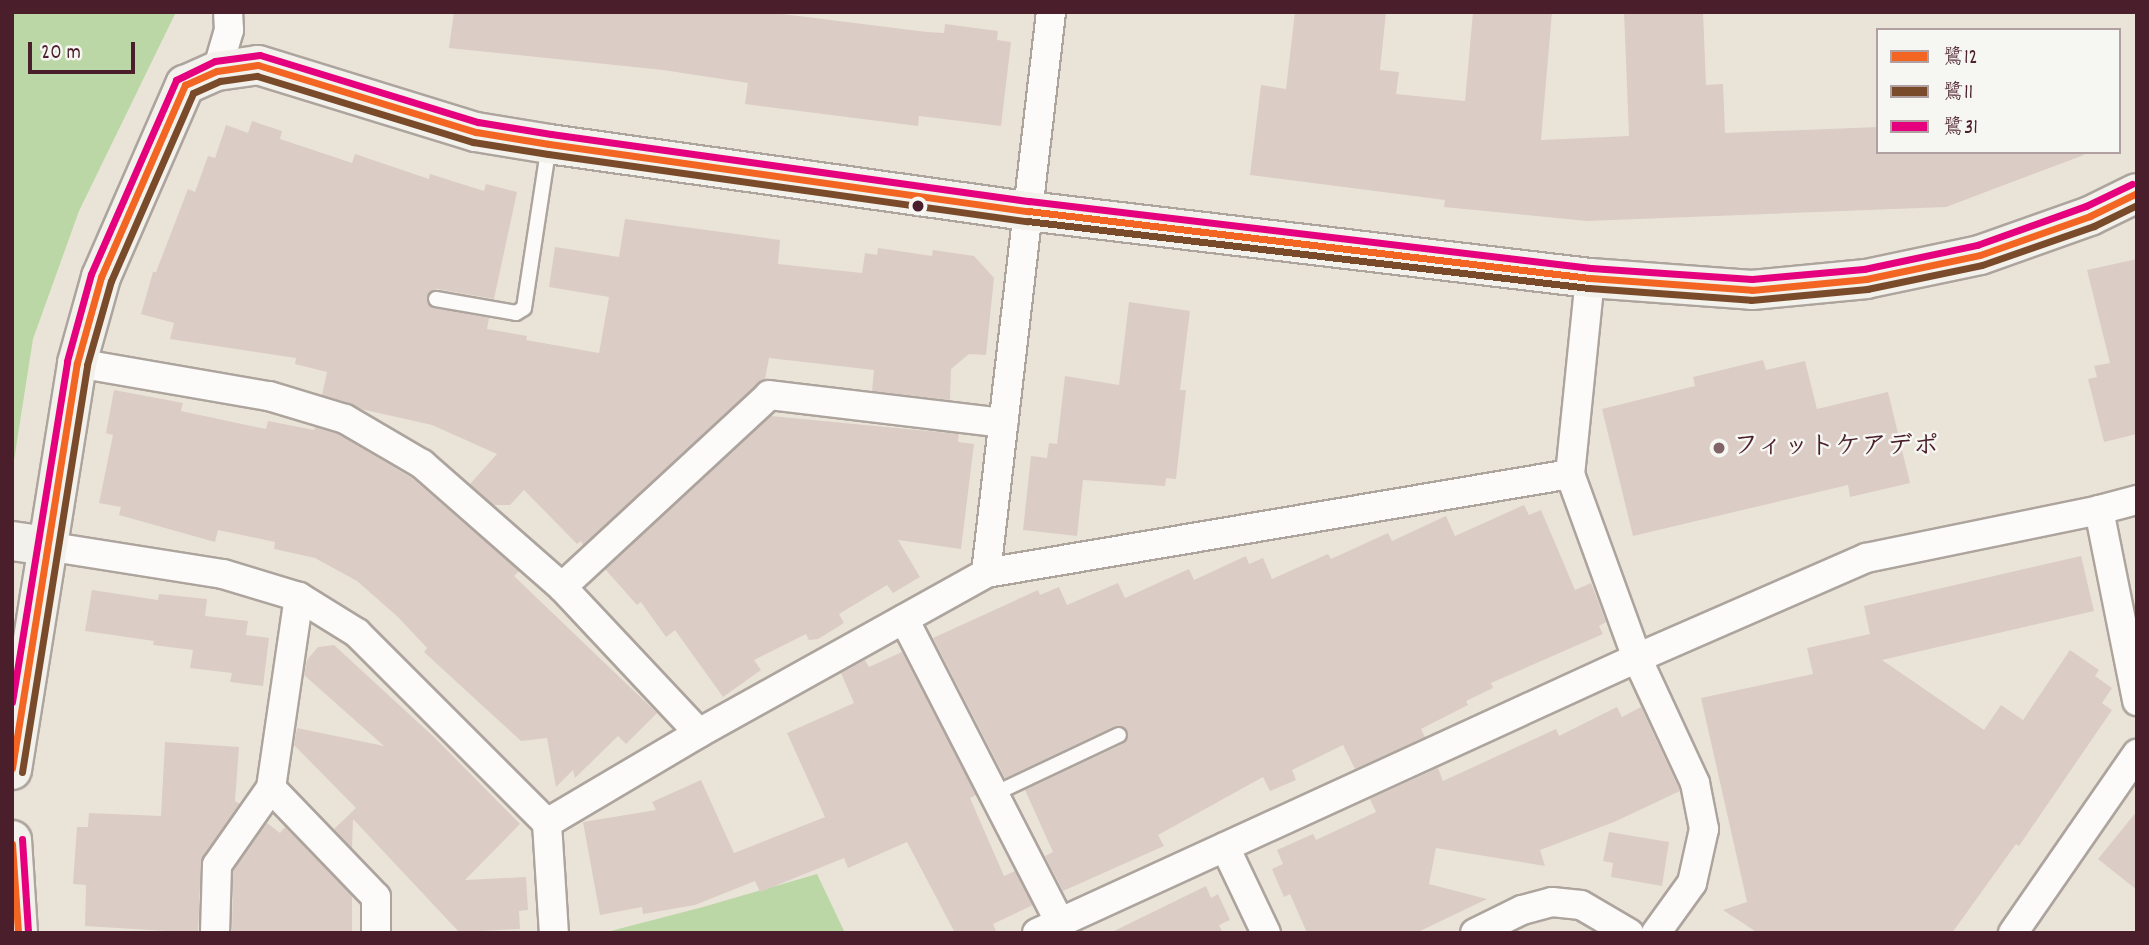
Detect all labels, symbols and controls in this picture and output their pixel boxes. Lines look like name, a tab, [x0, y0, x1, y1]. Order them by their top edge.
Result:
scale bar	[32, 28, 138, 72]
legend	[1876, 28, 2121, 154]
text: 20 m	[41, 39, 81, 69]
text: 鷺12	[1943, 44, 1978, 74]
text: 鷺11	[1943, 79, 1973, 109]
text: 鷺31	[1943, 114, 1978, 144]
unlabelled marker	[911, 199, 925, 213]
place label: フィットケアデポ	[1733, 432, 1941, 464]
marker: フィットケアデポ	[1711, 440, 1727, 456]

